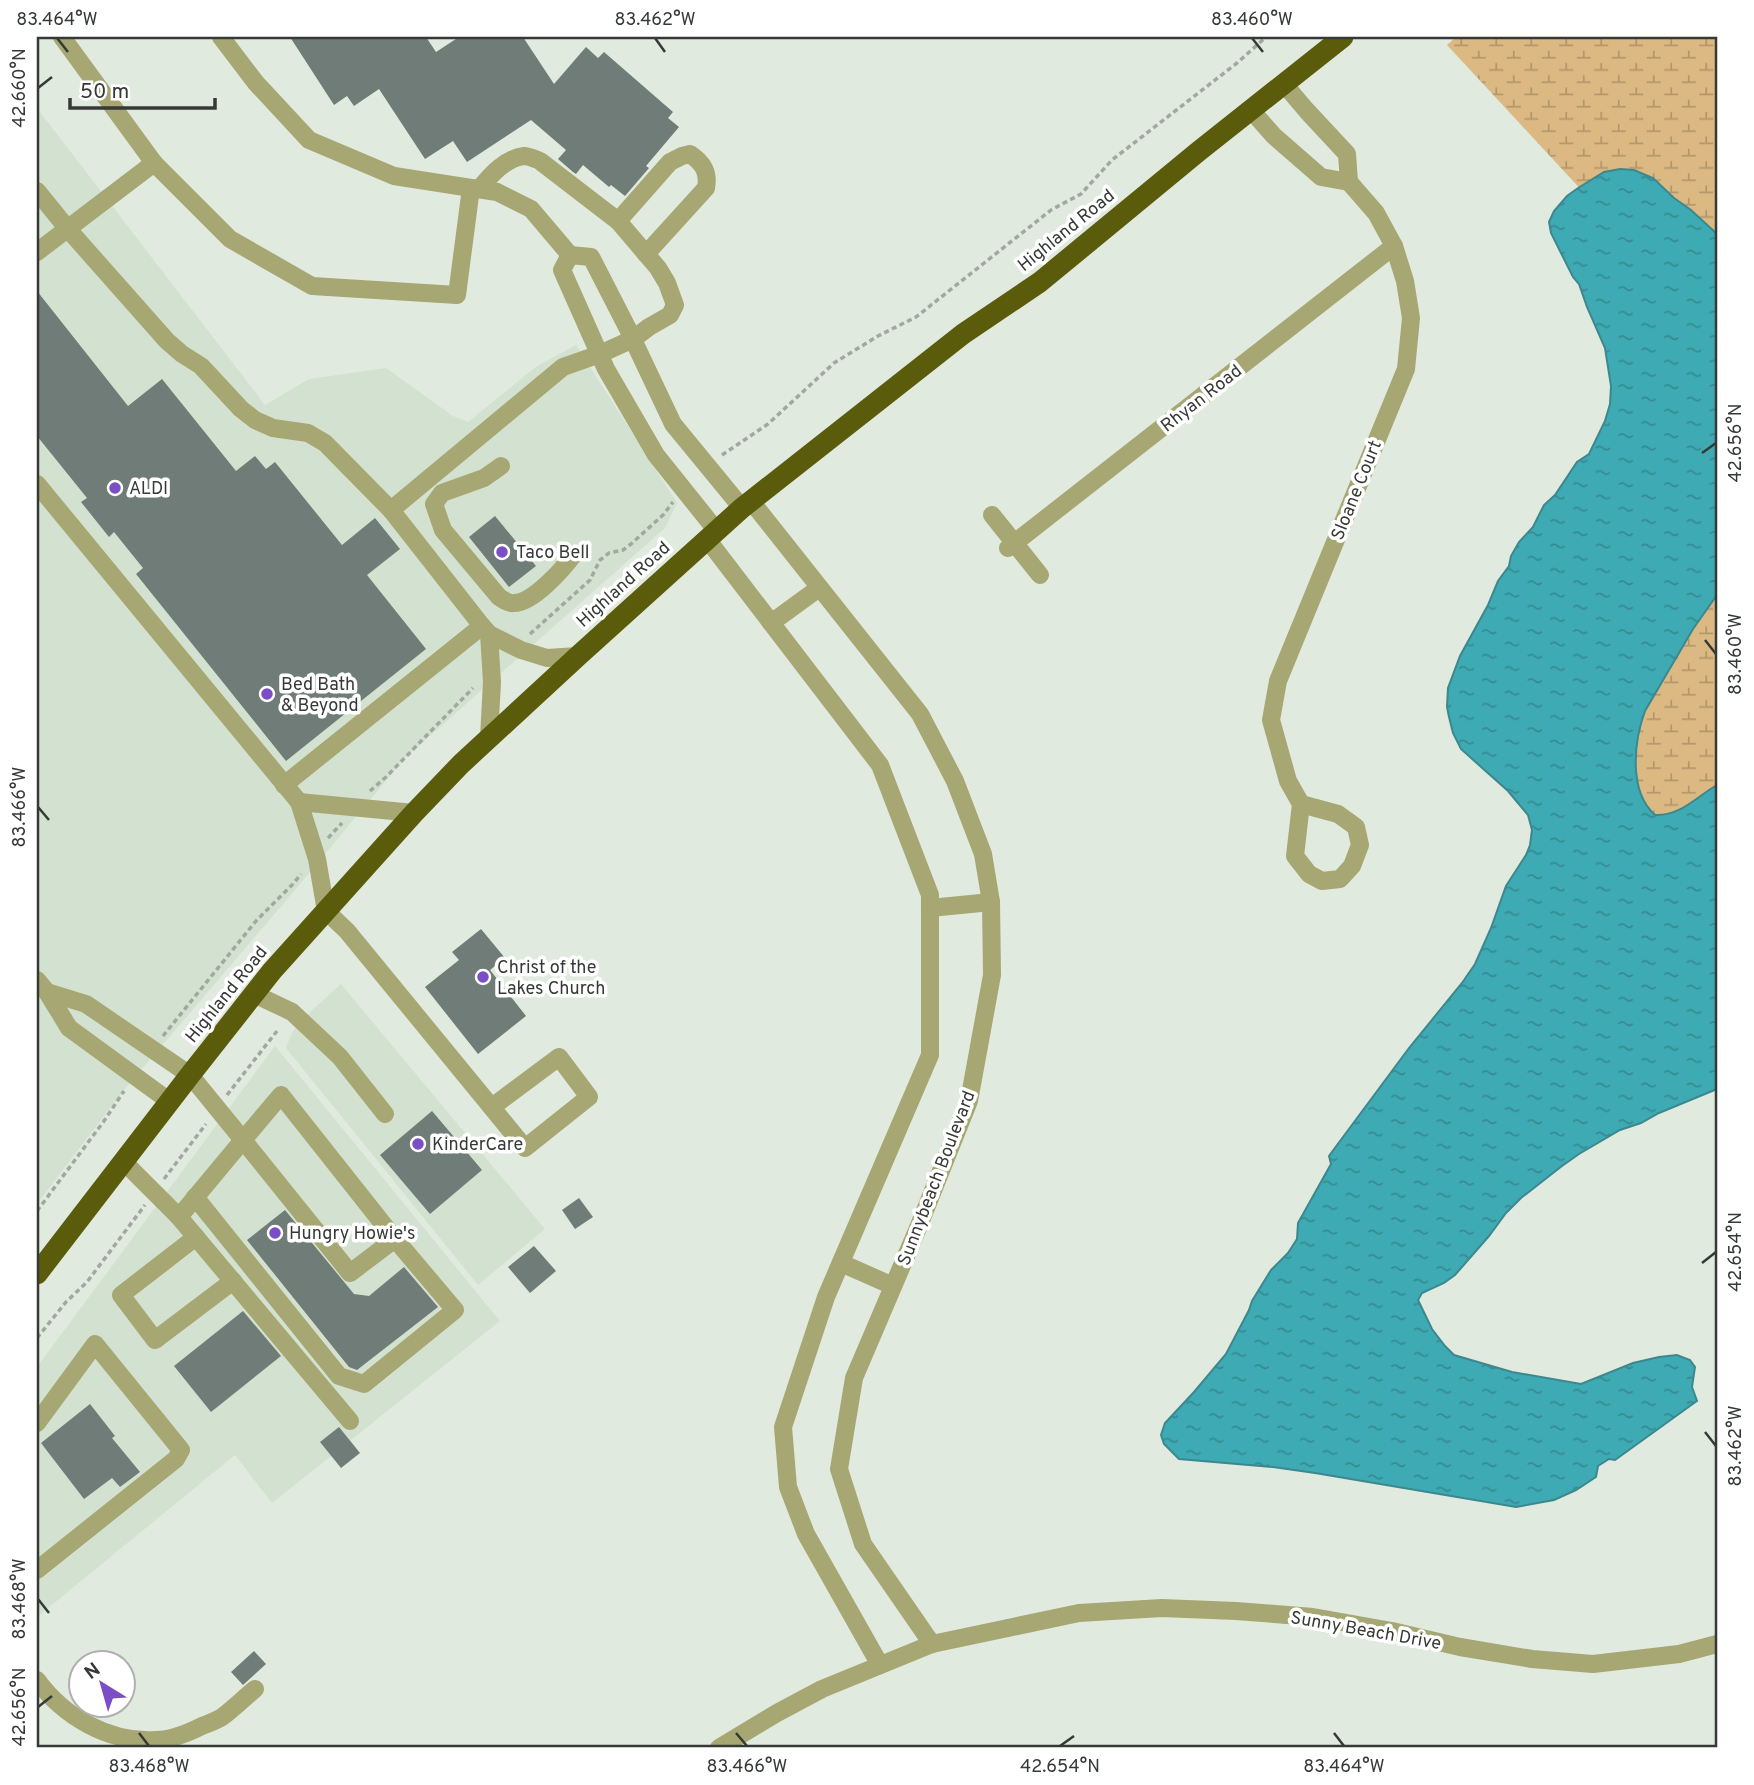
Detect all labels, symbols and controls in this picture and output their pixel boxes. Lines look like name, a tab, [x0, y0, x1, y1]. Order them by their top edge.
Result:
text: 83.464°W	[16, 9, 98, 32]
text: 83.462°W	[614, 9, 696, 32]
text: 83.460°W	[1211, 9, 1293, 32]
text: 42.660°N	[9, 48, 32, 128]
scale bar	[70, 66, 215, 110]
text: 50 m	[80, 79, 129, 106]
street label: Highland Road	[1014, 185, 1120, 277]
street label: Rhyan Road	[1157, 360, 1247, 438]
text: 42.656°N	[1725, 403, 1748, 483]
street label: Sloane Court	[1327, 437, 1388, 544]
place label: ALDI	[129, 478, 168, 501]
marker: ALDI	[107, 480, 123, 496]
street label: Highland Road	[572, 537, 676, 633]
place label: Taco Bell	[516, 542, 590, 565]
marker: Taco Bell	[494, 544, 510, 560]
text: 83.460°W	[1725, 613, 1748, 695]
place label: Bed Bath & Beyond	[281, 674, 359, 718]
marker: Bed Bath & Beyond	[259, 686, 275, 702]
text: 83.466°W	[9, 767, 32, 847]
street label: Highland Road	[181, 942, 273, 1048]
place label: Christ of the Lakes Church	[497, 957, 605, 1001]
marker: Christ of the Lakes Church	[475, 969, 491, 985]
street label: Sunnybeach Boulevard	[893, 1088, 981, 1269]
place label: KinderCare	[432, 1134, 523, 1157]
marker: KinderCare	[410, 1136, 426, 1152]
text: 42.654°N	[1725, 1212, 1748, 1292]
place label: Hungry Howie's	[289, 1223, 415, 1246]
marker: Hungry Howie's	[267, 1225, 283, 1241]
text: 83.462°W	[1725, 1405, 1748, 1487]
text: 83.468°W	[9, 1558, 32, 1640]
street label: Sunny Beach Drive	[1289, 1607, 1443, 1656]
north arrow	[66, 1648, 136, 1718]
text: N	[80, 1658, 106, 1686]
text: 42.656°N	[9, 1667, 32, 1747]
text: 83.468°W	[108, 1756, 190, 1779]
text: 83.466°W	[707, 1756, 787, 1779]
text: 42.654°N	[1020, 1756, 1100, 1779]
text: 83.464°W	[1303, 1756, 1385, 1779]

